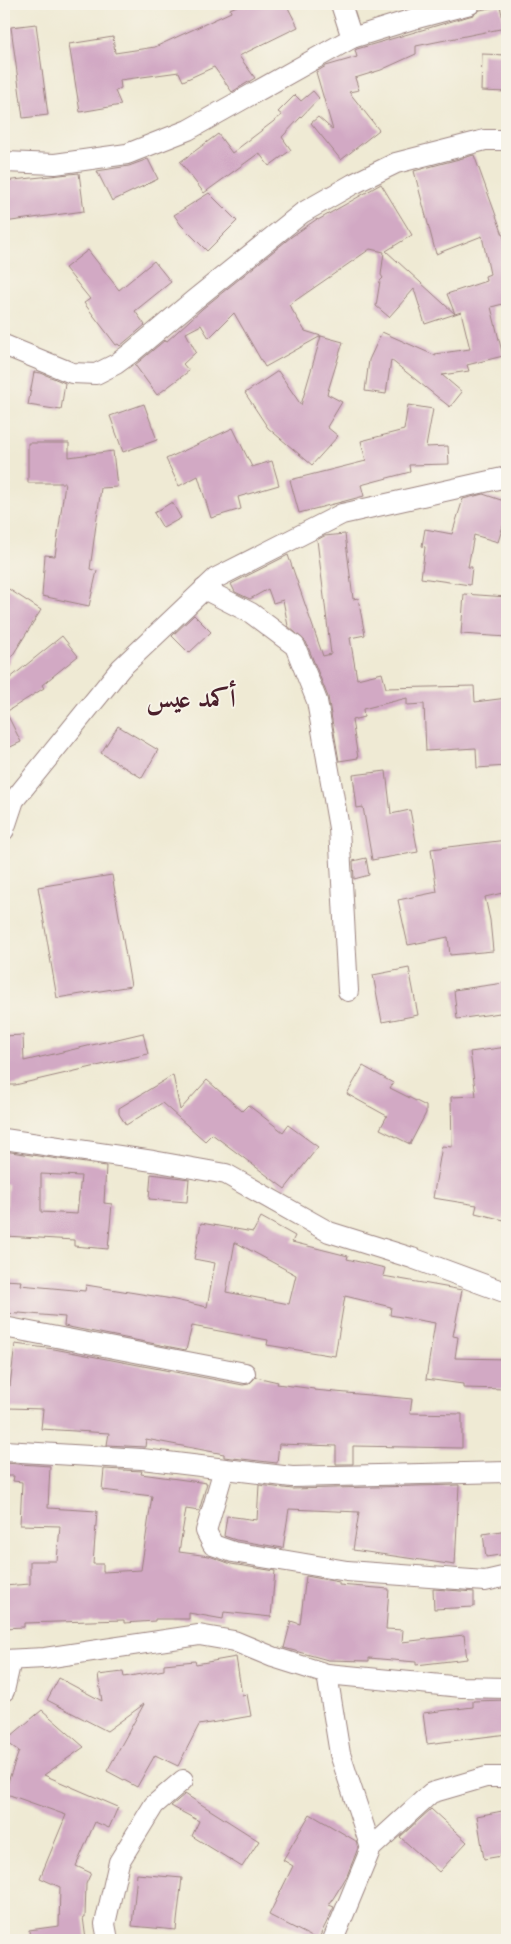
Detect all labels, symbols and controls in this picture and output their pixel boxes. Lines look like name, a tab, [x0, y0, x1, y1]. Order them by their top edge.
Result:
district label: أكمد عيس	[146, 680, 237, 716]

